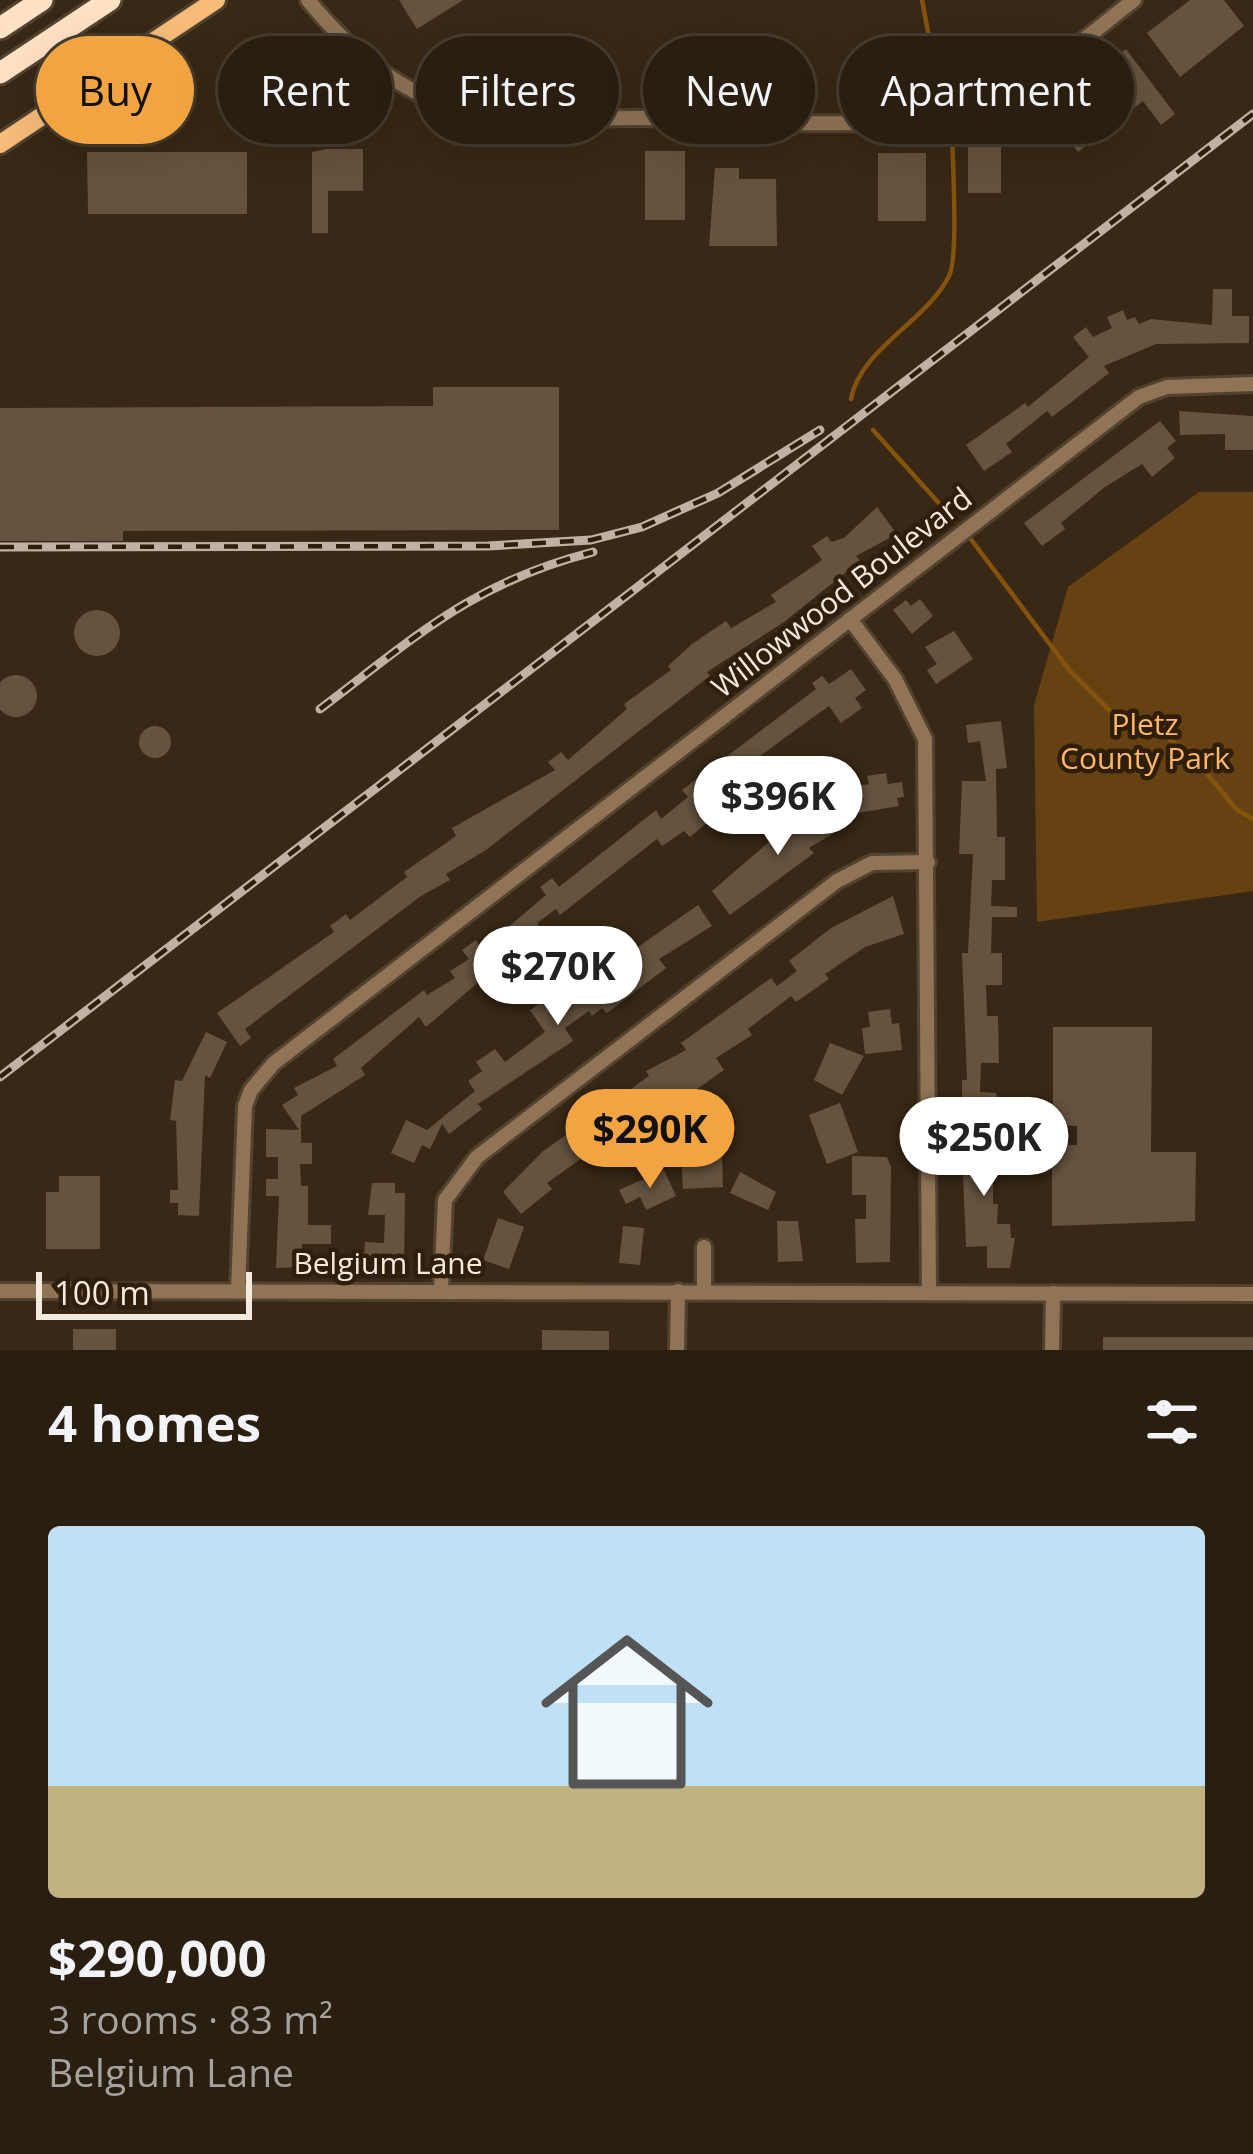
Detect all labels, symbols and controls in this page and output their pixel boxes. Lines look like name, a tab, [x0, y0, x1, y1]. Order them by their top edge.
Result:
chip: Buy	[36, 36, 194, 144]
chip: Rent	[218, 36, 392, 144]
chip: Filters	[416, 36, 619, 144]
chip: New	[643, 36, 815, 144]
chip: Apartment	[839, 36, 1134, 144]
street label: Willowwood Boulevard	[702, 477, 980, 706]
park label: Pletz County Park	[1060, 703, 1230, 778]
pin: $396K	[694, 756, 862, 858]
text: $396K	[720, 768, 836, 821]
pin: $270K	[474, 926, 642, 1028]
text: $270K	[500, 938, 616, 991]
pin: $290K	[566, 1089, 734, 1191]
pin: $250K	[900, 1097, 1068, 1199]
text: $290K	[592, 1101, 708, 1154]
text: $250K	[926, 1109, 1042, 1162]
street label: Belgium Lane	[293, 1242, 483, 1283]
scale bar	[36, 1266, 252, 1319]
text: 100 m	[54, 1270, 150, 1315]
text: 4 homes	[48, 1387, 261, 1457]
icon: filters	[1139, 1389, 1205, 1455]
icon: home	[519, 1604, 735, 1820]
text: $290,000	[48, 1922, 267, 1992]
text: 3 rooms · 83 m²	[48, 1992, 333, 2045]
text: Belgium Lane	[48, 2045, 294, 2098]

